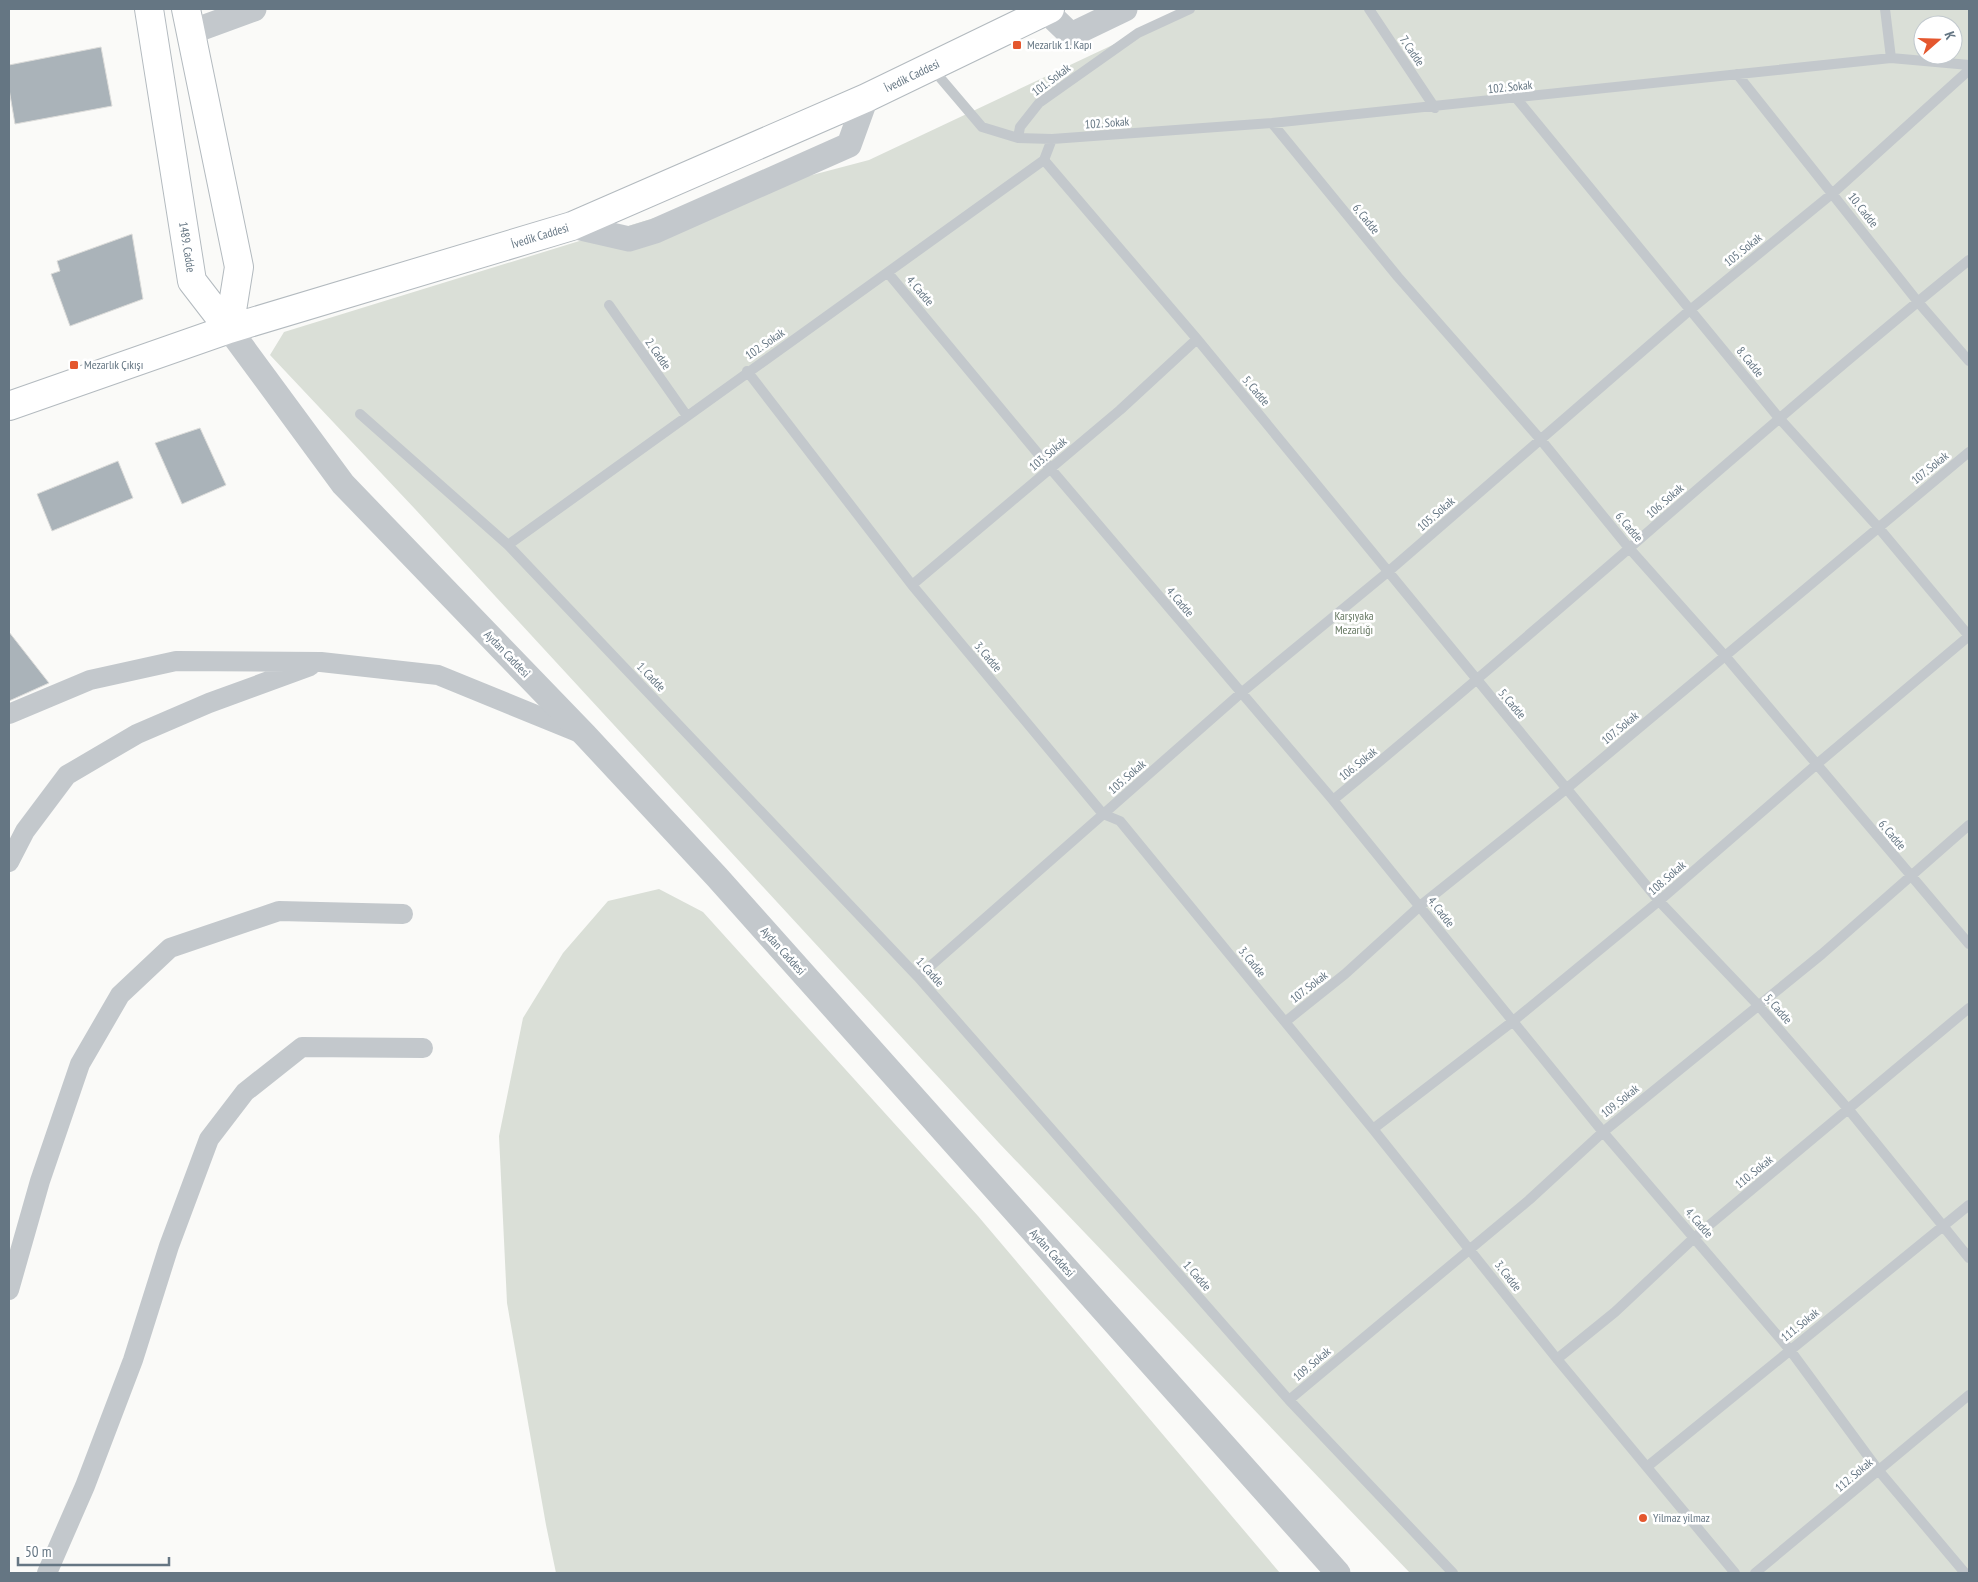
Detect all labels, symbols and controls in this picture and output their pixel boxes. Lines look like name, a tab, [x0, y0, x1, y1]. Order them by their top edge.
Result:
north arrow	[1913, 15, 1963, 65]
text: K	[1941, 29, 1960, 43]
street label: 7. Cadde	[1397, 33, 1428, 69]
place label: Mezarlık 1. Kapı	[1027, 37, 1092, 52]
marker: Mezarlık 1. Kapı	[1011, 39, 1023, 51]
street label: İvedik Caddesi	[882, 56, 942, 95]
street label: 101. Sokak	[1028, 60, 1073, 99]
street label: 102. Sokak	[1487, 77, 1533, 96]
street label: 102. Sokak	[1084, 113, 1130, 132]
street label: 10. Cadde	[1845, 189, 1882, 230]
street label: 6. Cadde	[1350, 200, 1383, 237]
street label: İvedik Caddesi	[509, 220, 570, 251]
street label: 1489. Cadde	[176, 221, 199, 273]
street label: 105. Sokak	[1721, 230, 1765, 269]
street label: 4. Cadde	[903, 273, 937, 309]
street label: 102. Sokak	[742, 324, 788, 363]
street label: 2. Cadde	[642, 335, 675, 372]
street label: 8. Cadde	[1734, 343, 1767, 380]
place label: Mezarlık Çıkışı	[84, 357, 143, 372]
marker: Mezarlık Çıkışı	[68, 359, 80, 371]
street label: 5. Cadde	[1239, 373, 1273, 409]
street label: 103. Sokak	[1026, 433, 1070, 474]
street label: 107. Sokak	[1908, 448, 1952, 487]
street label: 106. Sokak	[1643, 480, 1687, 521]
street label: 105. Sokak	[1414, 493, 1458, 534]
street label: 6. Cadde	[1612, 509, 1646, 545]
street label: 4. Cadde	[1163, 584, 1197, 620]
park label: Karşıyaka Mezarlığı	[1334, 608, 1374, 637]
street label: Aydan Caddesi	[481, 627, 534, 680]
street label: 3. Cadde	[971, 639, 1005, 675]
street label: 1. Cadde	[634, 659, 669, 694]
street label: 5. Cadde	[1495, 686, 1529, 722]
street label: 107. Sokak	[1598, 708, 1641, 747]
street label: 106. Sokak	[1336, 744, 1380, 783]
street label: 105. Sokak	[1105, 756, 1149, 797]
street label: 6. Cadde	[1875, 817, 1909, 853]
street label: 108. Sokak	[1645, 857, 1689, 898]
street label: 4. Cadde	[1425, 893, 1458, 930]
street label: Aydan Caddesi	[758, 923, 809, 978]
street label: 3. Cadde	[1236, 943, 1269, 980]
street label: 1. Cadde	[913, 954, 948, 990]
street label: 107. Sokak	[1287, 967, 1331, 1006]
street label: 5. Cadde	[1761, 991, 1795, 1027]
street label: 109. Sokak	[1598, 1081, 1642, 1120]
street label: 110. Sokak	[1732, 1152, 1776, 1191]
street label: 4. Cadde	[1682, 1205, 1716, 1241]
street label: Aydan Caddesi	[1027, 1225, 1078, 1280]
street label: 3. Cadde	[1492, 1257, 1525, 1294]
street label: 1. Cadde	[1180, 1258, 1214, 1294]
street label: 111. Sokak	[1778, 1305, 1822, 1344]
street label: 109. Sokak	[1290, 1343, 1334, 1384]
street label: 112. Sokak	[1832, 1454, 1876, 1495]
place label: Yilmaz yilmaz	[1653, 1510, 1710, 1525]
marker: Yilmaz yilmaz	[1637, 1512, 1649, 1524]
scale bar	[18, 1534, 169, 1566]
text: 50 m	[25, 1542, 51, 1561]

